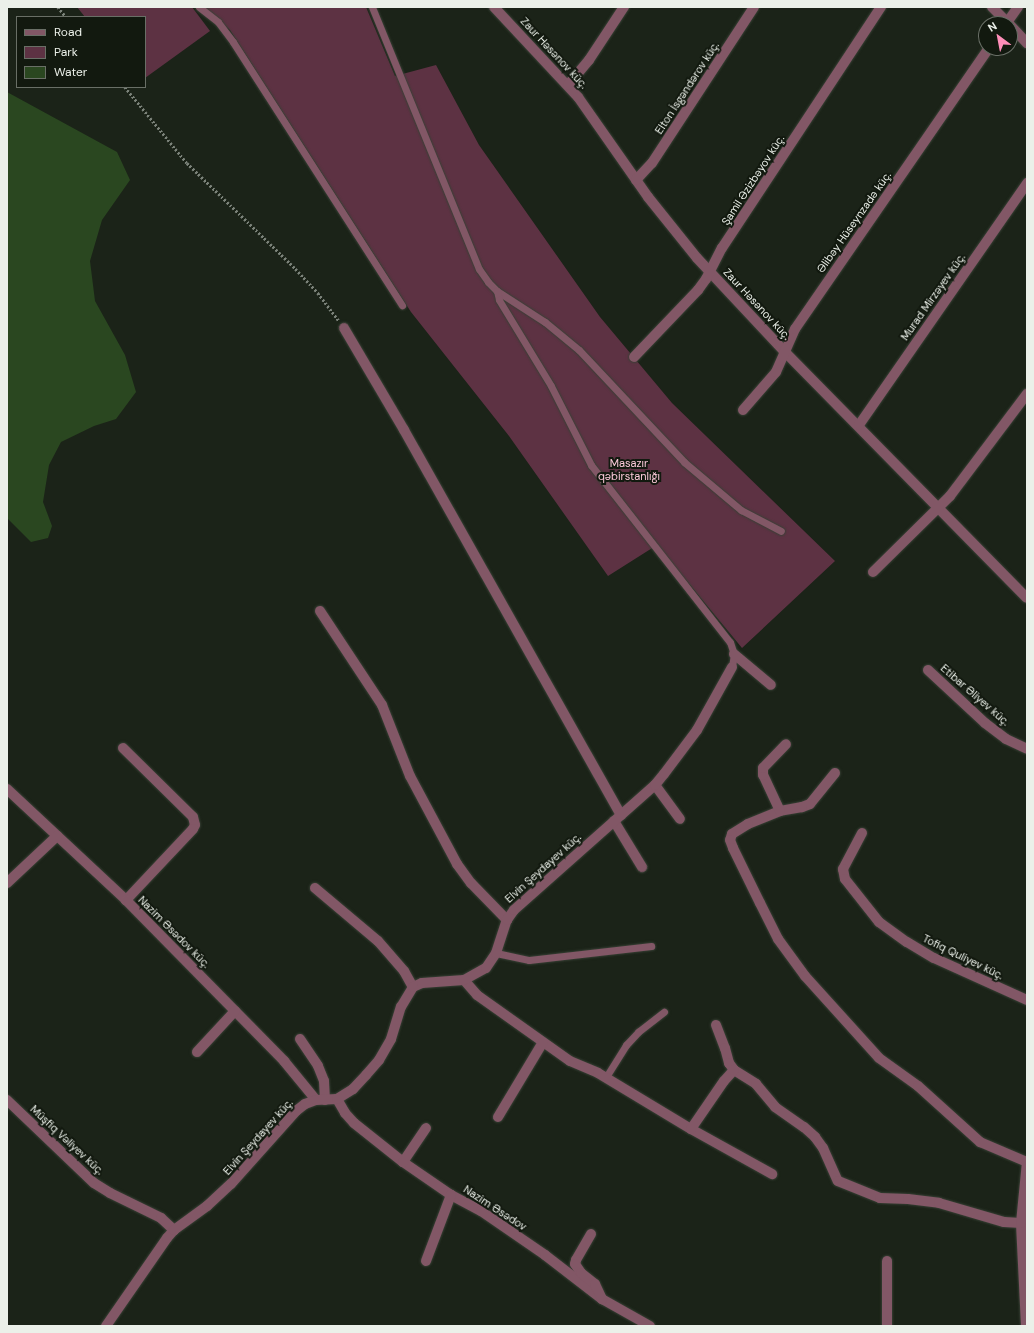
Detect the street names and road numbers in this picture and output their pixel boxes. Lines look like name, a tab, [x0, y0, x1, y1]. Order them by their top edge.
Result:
street label: Zaur Həsənov küç.	[518, 15, 590, 91]
street label: Elton İsgəndərov küç.	[652, 39, 722, 137]
street label: Şamil Əzizbəyov küç.	[719, 132, 787, 228]
street label: Əlibəy Hüseynzadə küç.	[814, 169, 894, 275]
street label: Murad Mirzəyev küç.	[898, 251, 968, 343]
street label: Zaur Həsənov küç.	[721, 266, 793, 342]
street label: Etibar Əliyev küç.	[938, 661, 1012, 729]
street label: Elvin Şeydayev küç.	[502, 830, 584, 906]
street label: Nazim Əsədov küç.	[135, 893, 213, 971]
street label: Tofiq Quliyev küç.	[920, 932, 1006, 982]
street label: Elvin Şeydayev küç.	[220, 1096, 296, 1178]
street label: Müşfiq Vəliyev küç.	[27, 1103, 107, 1177]
street label: Nazim Əsədov	[461, 1183, 529, 1233]

